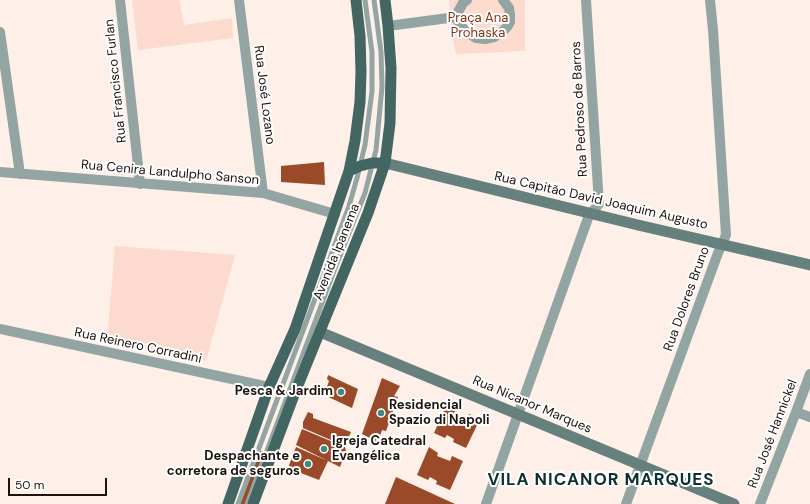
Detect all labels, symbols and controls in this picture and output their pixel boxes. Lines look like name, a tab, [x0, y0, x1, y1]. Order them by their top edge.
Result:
park label: Praça Ana Prohaska	[448, 11, 508, 42]
street label: Rua Francisco Furlan	[102, 18, 130, 144]
street label: Rua Pedroso de Barros	[569, 41, 591, 177]
street label: Rua José Lozano	[250, 45, 278, 145]
street label: Rua Cenira Landulpho Sanson	[80, 157, 260, 189]
street label: Rua Capitão David Joaquim Augusto	[493, 169, 709, 233]
street label: Avenida Ipanema	[310, 201, 364, 303]
street label: Rua Dolores Bruno	[661, 245, 713, 353]
street label: Rua Reinero Corradini	[73, 325, 203, 367]
street label: Rua Nicanor Marques	[470, 373, 594, 437]
street label: Rua José Hannickel	[745, 377, 801, 491]
place label: Pesca & Jardim	[235, 384, 333, 400]
marker: Pesca & Jardim	[336, 387, 346, 397]
place label: Residencial Spazio di Napoli	[389, 398, 490, 429]
marker: Residencial Spazio di Napoli	[376, 408, 386, 418]
place label: Igreja Catedral Evangélica	[332, 434, 426, 465]
marker: Igreja Catedral Evangélica	[319, 444, 329, 454]
place label: Despachante e corretora de seguros	[167, 449, 300, 480]
marker: Despachante e corretora de seguros	[303, 459, 313, 469]
scale bar	[10, 470, 109, 496]
district label: VILA NICANOR MARQUES	[487, 471, 715, 491]
text: 50 m	[15, 477, 44, 493]

